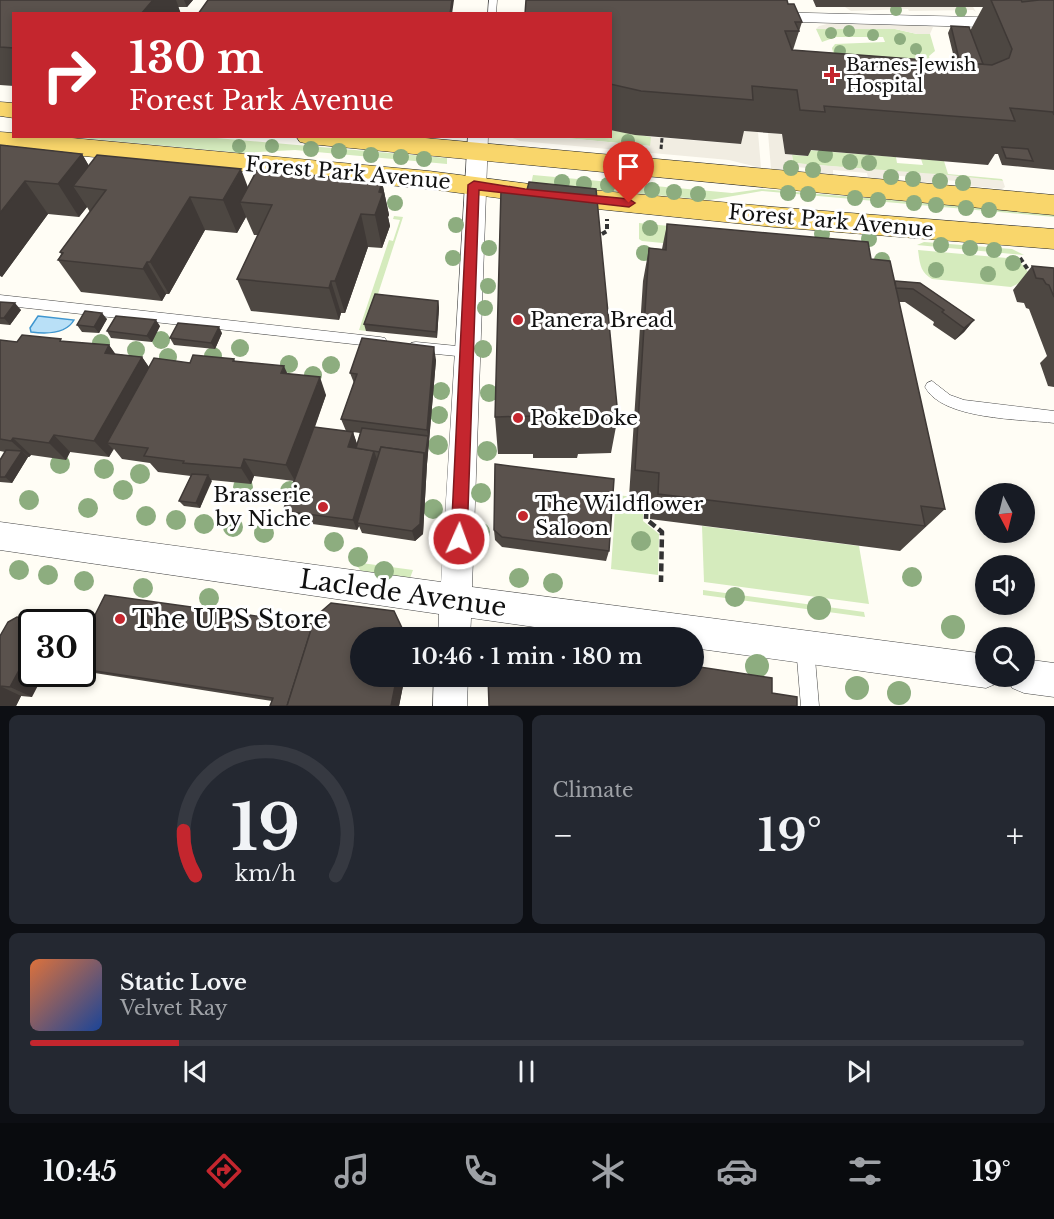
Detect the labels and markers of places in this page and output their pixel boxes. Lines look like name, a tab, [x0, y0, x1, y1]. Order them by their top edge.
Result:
place label: Barnes-Jewish Hospital	[846, 54, 976, 97]
marker: Barnes-Jewish Hospital	[823, 66, 841, 84]
pin	[603, 141, 654, 203]
place label: Panera Bread	[530, 307, 674, 333]
marker: Panera Bread	[511, 313, 525, 327]
place label: PokeDoke	[530, 405, 638, 431]
marker: PokeDoke	[511, 411, 525, 425]
place label: Brasserie by Niche	[213, 482, 311, 532]
place label: The Wildflower Saloon	[535, 491, 703, 541]
marker: Brasserie by Niche	[316, 500, 330, 514]
marker: The Wildflower Saloon	[516, 509, 530, 523]
place label: The UPS Store	[132, 603, 328, 635]
marker: The UPS Store	[113, 612, 127, 626]

